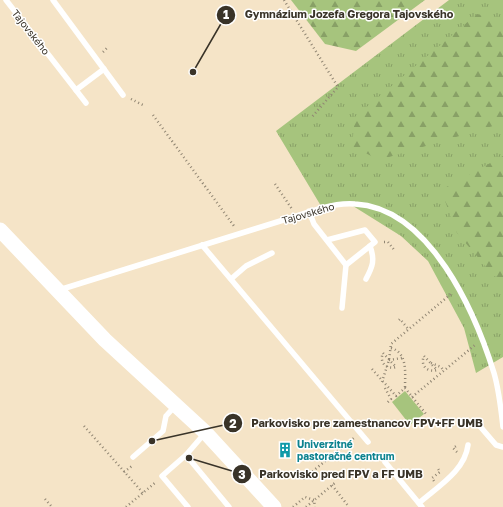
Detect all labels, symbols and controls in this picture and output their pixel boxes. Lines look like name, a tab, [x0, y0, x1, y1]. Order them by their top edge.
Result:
callout: Gymnázium Jozefa Gregora Tajovského	[216, 3, 461, 26]
street label: Tajovského	[10, 7, 52, 57]
text: 1	[223, 7, 229, 22]
text: Gymnázium Jozefa Gregora Tajovského	[245, 7, 454, 20]
street label: Tajovského	[281, 200, 335, 226]
callout: Parkovisko pre zamestnancov FPV+FF UMB	[223, 412, 491, 435]
text: 2	[229, 416, 237, 431]
text: Parkovisko pre zamestnancov FPV+FF UMB	[251, 416, 483, 429]
place label: Univerzitné pastoračné centrum	[297, 438, 395, 462]
building icon: Univerzitné pastoračné centrum	[276, 441, 294, 459]
callout: Parkovisko pred FPV a FF UMB	[232, 463, 431, 486]
text: 3	[238, 467, 246, 482]
text: Parkovisko pred FPV a FF UMB	[259, 467, 423, 480]

